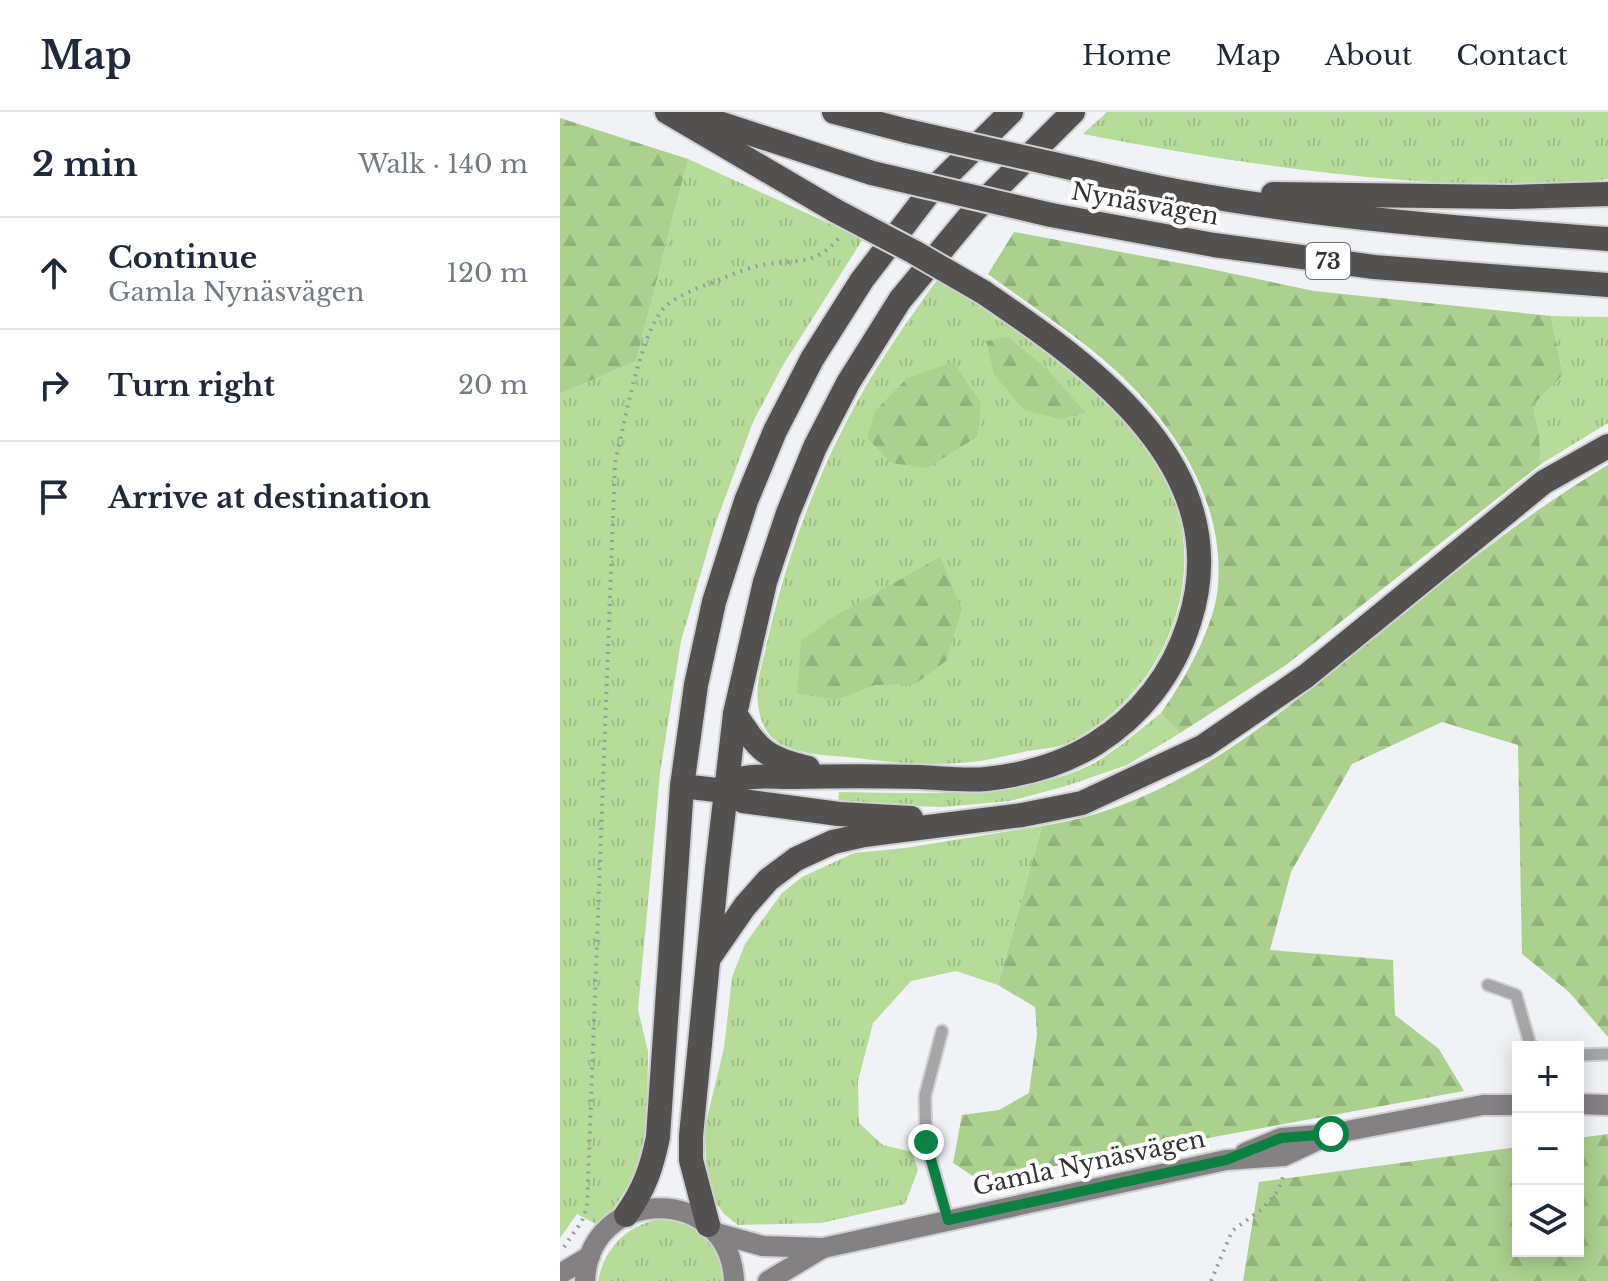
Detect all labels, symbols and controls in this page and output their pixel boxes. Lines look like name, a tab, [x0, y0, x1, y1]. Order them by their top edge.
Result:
text: Map	[40, 32, 132, 79]
text: Home	[1082, 38, 1172, 73]
text: Map	[1216, 38, 1281, 73]
text: About	[1325, 38, 1412, 73]
text: Contact	[1456, 38, 1568, 73]
text: 2 min	[32, 143, 138, 185]
text: Walk · 140 m	[358, 148, 528, 180]
street label: Nynäsvägen	[1069, 176, 1221, 231]
text: Continue	[108, 239, 257, 276]
road number: 73	[1306, 243, 1350, 279]
icon: ahead	[32, 251, 76, 295]
text: 120 m	[446, 257, 528, 289]
text: Gamla Nynäsvägen	[108, 276, 364, 308]
icon: right	[32, 363, 76, 407]
text: Turn right	[108, 367, 275, 404]
text: 20 m	[458, 369, 528, 401]
icon: arrive	[32, 475, 76, 519]
text: Arrive at destination	[108, 479, 431, 516]
map controls	[1512, 1041, 1584, 1257]
button: +	[1512, 1041, 1584, 1113]
button: −	[1512, 1113, 1584, 1185]
route start	[1313, 1116, 1349, 1152]
route end	[908, 1124, 944, 1160]
street label: Gamla Nynäsvägen	[970, 1124, 1208, 1201]
button: layers	[1512, 1185, 1584, 1257]

